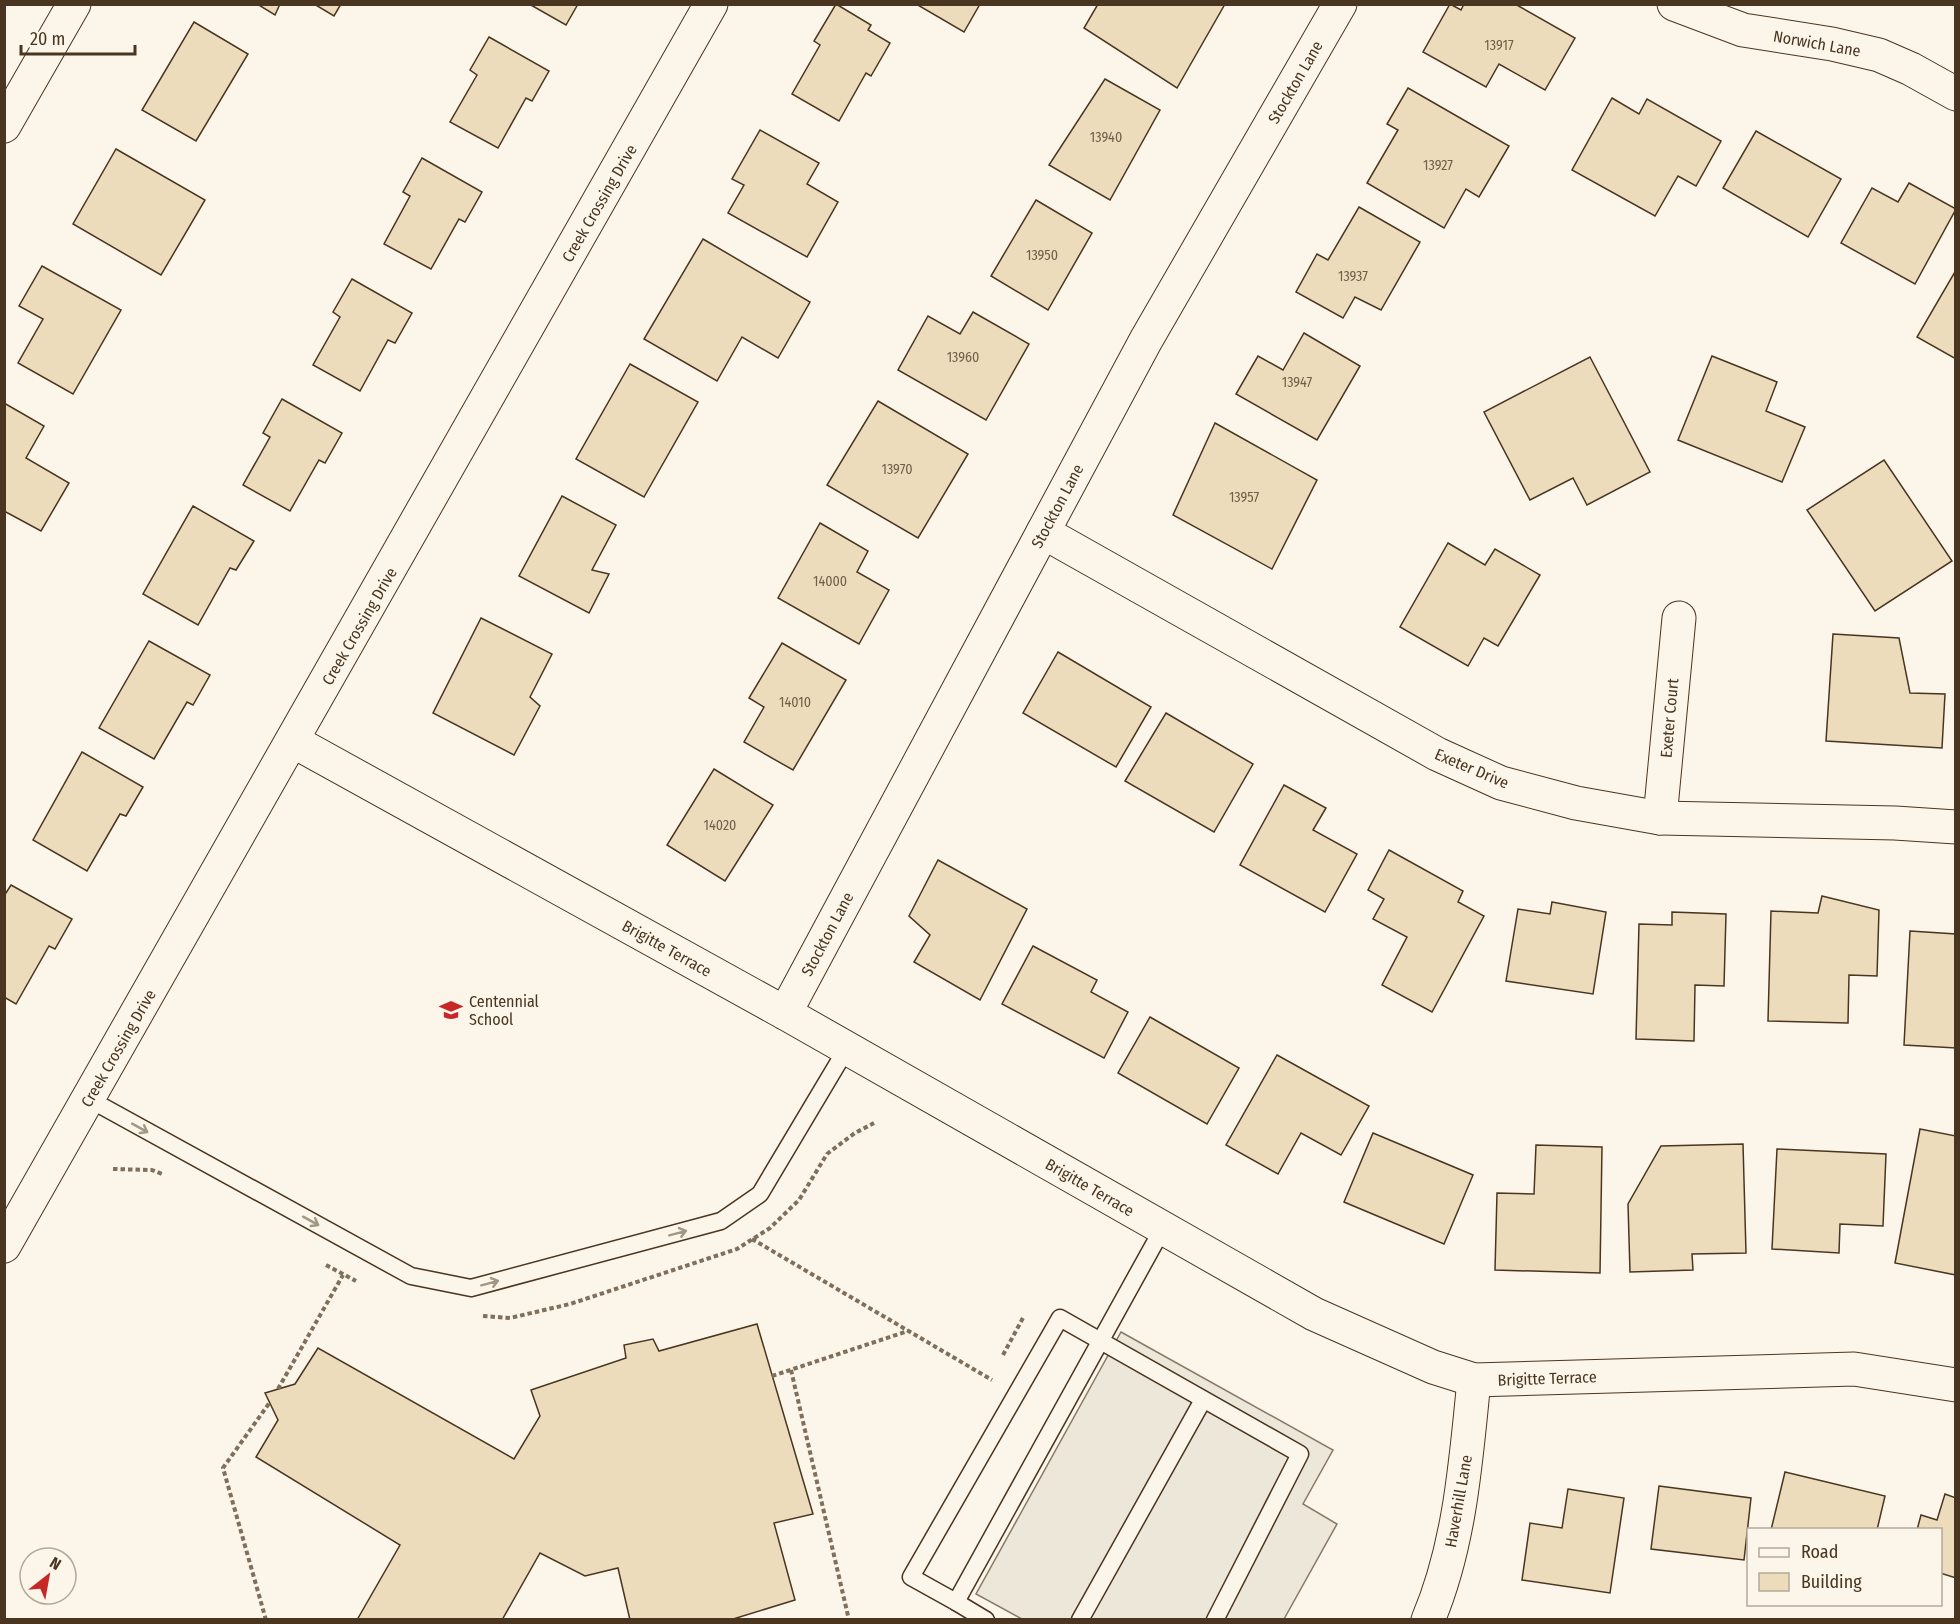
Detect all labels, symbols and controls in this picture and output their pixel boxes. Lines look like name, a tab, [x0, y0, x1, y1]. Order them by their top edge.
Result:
scale bar	[21, 18, 135, 56]
street label: Norwich Lane	[1772, 26, 1862, 61]
text: 20 m	[30, 28, 65, 50]
street label: Stockton Lane	[1264, 37, 1327, 127]
house number: 13917	[1484, 37, 1514, 54]
house number: 13940	[1090, 129, 1122, 146]
street label: Creek Crossing Drive	[558, 141, 641, 265]
house number: 13927	[1423, 157, 1453, 174]
house number: 13950	[1026, 247, 1058, 264]
house number: 13937	[1338, 268, 1368, 285]
house number: 13960	[947, 349, 979, 366]
house number: 13947	[1282, 374, 1313, 391]
house number: 13970	[881, 461, 913, 478]
street label: Stockton Lane	[1027, 461, 1088, 551]
house number: 13957	[1229, 489, 1259, 506]
street label: Creek Crossing Drive	[318, 564, 401, 688]
house number: 14000	[813, 573, 847, 590]
street label: Exeter Court	[1657, 677, 1683, 759]
house number: 14010	[779, 694, 811, 711]
street label: Exeter Drive	[1432, 744, 1512, 793]
house number: 14020	[704, 817, 736, 834]
street label: Stockton Lane	[797, 889, 858, 979]
street label: Brigitte Terrace	[619, 916, 715, 981]
street label: Creek Crossing Drive	[77, 986, 160, 1110]
place label: Centennial School	[469, 992, 539, 1029]
school or university icon: Centennial School	[438, 997, 464, 1023]
one-way arrow	[131, 1122, 148, 1134]
street label: Brigitte Terrace	[1042, 1154, 1138, 1221]
one-way arrow	[302, 1215, 319, 1227]
one-way arrow	[668, 1226, 687, 1238]
one-way arrow	[480, 1277, 499, 1289]
street label: Brigitte Terrace	[1497, 1367, 1597, 1390]
street label: Haverhill Lane	[1441, 1453, 1476, 1549]
legend	[1747, 1528, 1942, 1606]
text: Road	[1801, 1541, 1838, 1563]
north arrow	[18, 1546, 78, 1606]
text: N	[46, 1553, 64, 1574]
text: Building	[1801, 1571, 1862, 1593]

